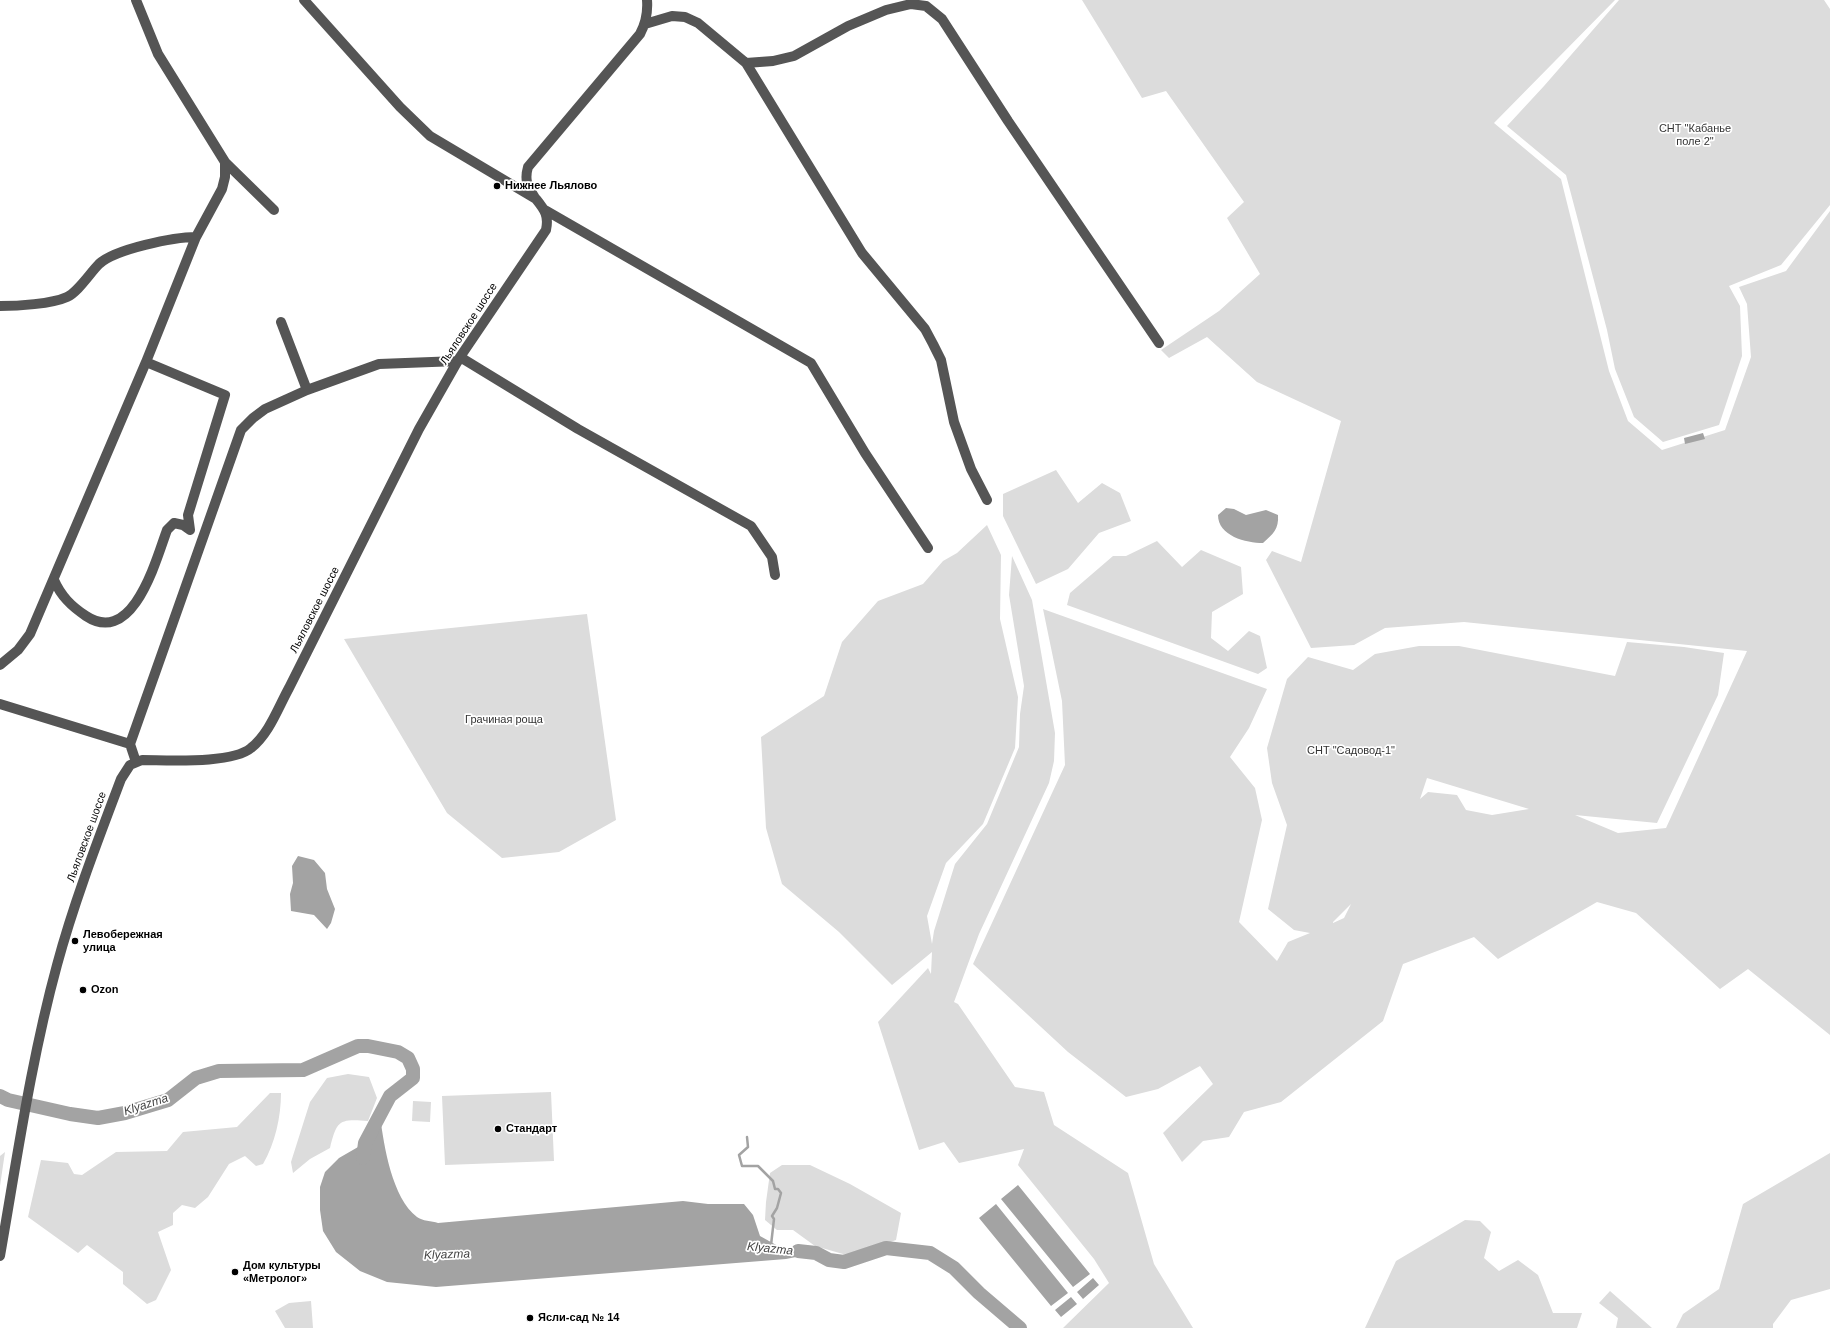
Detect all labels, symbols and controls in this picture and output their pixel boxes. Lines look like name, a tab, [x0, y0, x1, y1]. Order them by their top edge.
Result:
park label: СНТ "Кабанье поле 2"	[1659, 122, 1731, 148]
place label: Нижнее Льялово	[505, 179, 597, 193]
marker: Нижнее Льялово	[492, 181, 502, 191]
street label: Льяловское шоссе	[438, 281, 500, 367]
street label: Льяловское шоссе	[288, 565, 342, 655]
park label: Грачиная роща	[465, 713, 543, 727]
park label: СНТ "Садовод-1"	[1307, 744, 1395, 758]
street label: Льяловское шоссе	[65, 790, 109, 884]
place label: Левобережная улица	[83, 928, 163, 954]
marker: Левобережная улица	[70, 936, 80, 946]
place label: Ozon	[91, 983, 118, 997]
marker: Ozon	[78, 985, 88, 995]
water label: Klyazma	[122, 1091, 170, 1119]
place label: Стандарт	[506, 1122, 557, 1136]
marker: Стандарт	[493, 1124, 503, 1134]
water label: Klyazma	[746, 1239, 794, 1259]
water label: Klyazma	[424, 1247, 470, 1263]
place label: Дом культуры «Метролог»	[243, 1259, 321, 1285]
marker: Дом культуры «Метролог»	[230, 1267, 240, 1277]
place label: Ясли-сад № 14	[538, 1311, 619, 1325]
marker: Ясли-сад № 14	[525, 1313, 535, 1323]

